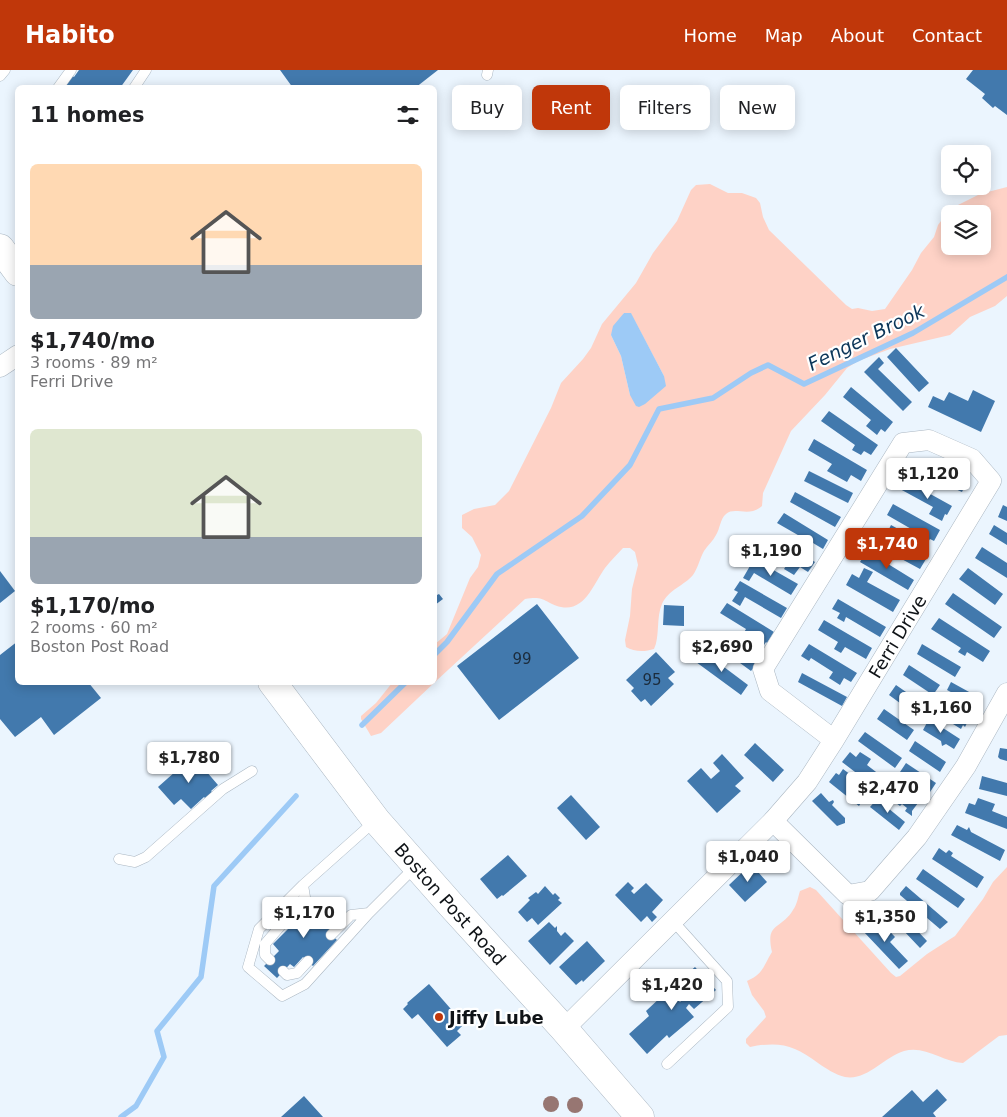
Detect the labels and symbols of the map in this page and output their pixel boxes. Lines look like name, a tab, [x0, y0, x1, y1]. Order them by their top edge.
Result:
water label: Fenger Brook	[804, 299, 929, 375]
pin: $1,120	[887, 458, 969, 500]
pin: $1,740	[846, 528, 928, 570]
pin: $1,190	[730, 534, 812, 577]
street label: Ferri Drive	[864, 591, 930, 682]
pin: $2,690	[681, 630, 763, 673]
house number: 99	[512, 650, 532, 668]
house number: 95	[642, 671, 662, 689]
pin: $1,160	[900, 692, 982, 734]
pin: $1,780	[148, 742, 230, 784]
pin: $2,470	[847, 772, 929, 814]
street label: Boston Post Road	[391, 838, 511, 969]
pin: $1,040	[707, 840, 789, 883]
pin: $1,170	[263, 896, 345, 939]
pin: $1,350	[844, 900, 926, 943]
pin: $1,420	[631, 968, 713, 1011]
place label: Jiffy Lube	[447, 1007, 544, 1028]
marker: Jiffy Lube	[433, 1011, 445, 1023]

